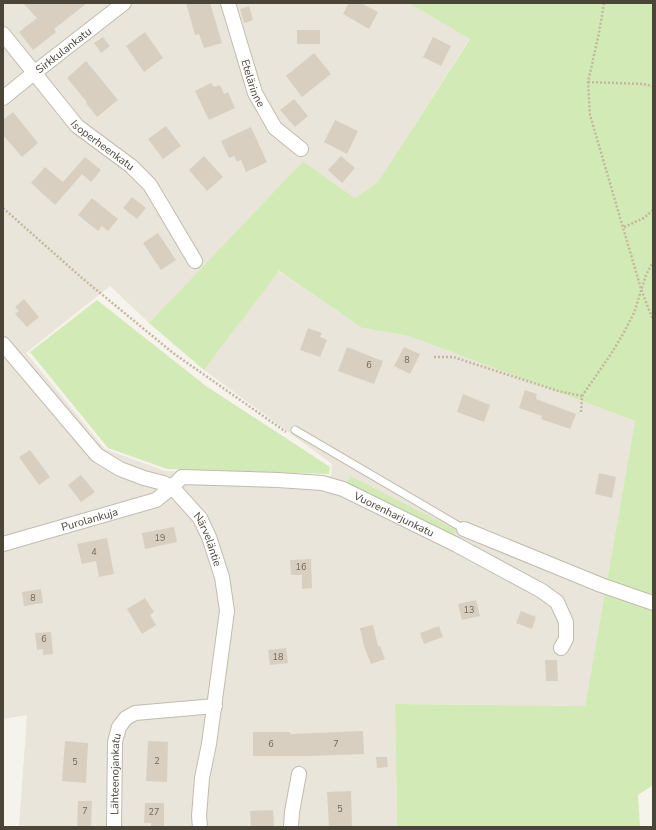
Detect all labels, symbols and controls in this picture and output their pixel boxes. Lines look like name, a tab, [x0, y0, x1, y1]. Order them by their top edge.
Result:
street label: Sirkkulankatu	[33, 24, 95, 77]
street label: Etelärinne	[237, 58, 269, 110]
street label: Isoperheenkatu	[67, 117, 137, 174]
house number: 8	[404, 354, 410, 366]
house number: 6	[366, 359, 372, 371]
street label: Vuorenharjunkatu	[350, 488, 437, 541]
street label: Purolankuja	[59, 504, 120, 535]
street label: Närveläntie	[190, 509, 225, 568]
house number: 19	[155, 532, 165, 544]
house number: 4	[91, 546, 97, 558]
house number: 16	[296, 561, 306, 573]
house number: 8	[30, 592, 36, 604]
house number: 13	[464, 604, 474, 616]
house number: 6	[41, 633, 47, 645]
house number: 18	[273, 651, 283, 663]
street label: Lähteenojankatu	[107, 732, 125, 815]
house number: 6	[268, 738, 274, 750]
house number: 7	[333, 738, 339, 750]
house number: 2	[154, 755, 160, 767]
house number: 5	[72, 756, 78, 768]
house number: 5	[337, 803, 343, 815]
house number: 7	[82, 805, 88, 817]
house number: 27	[149, 806, 159, 818]

